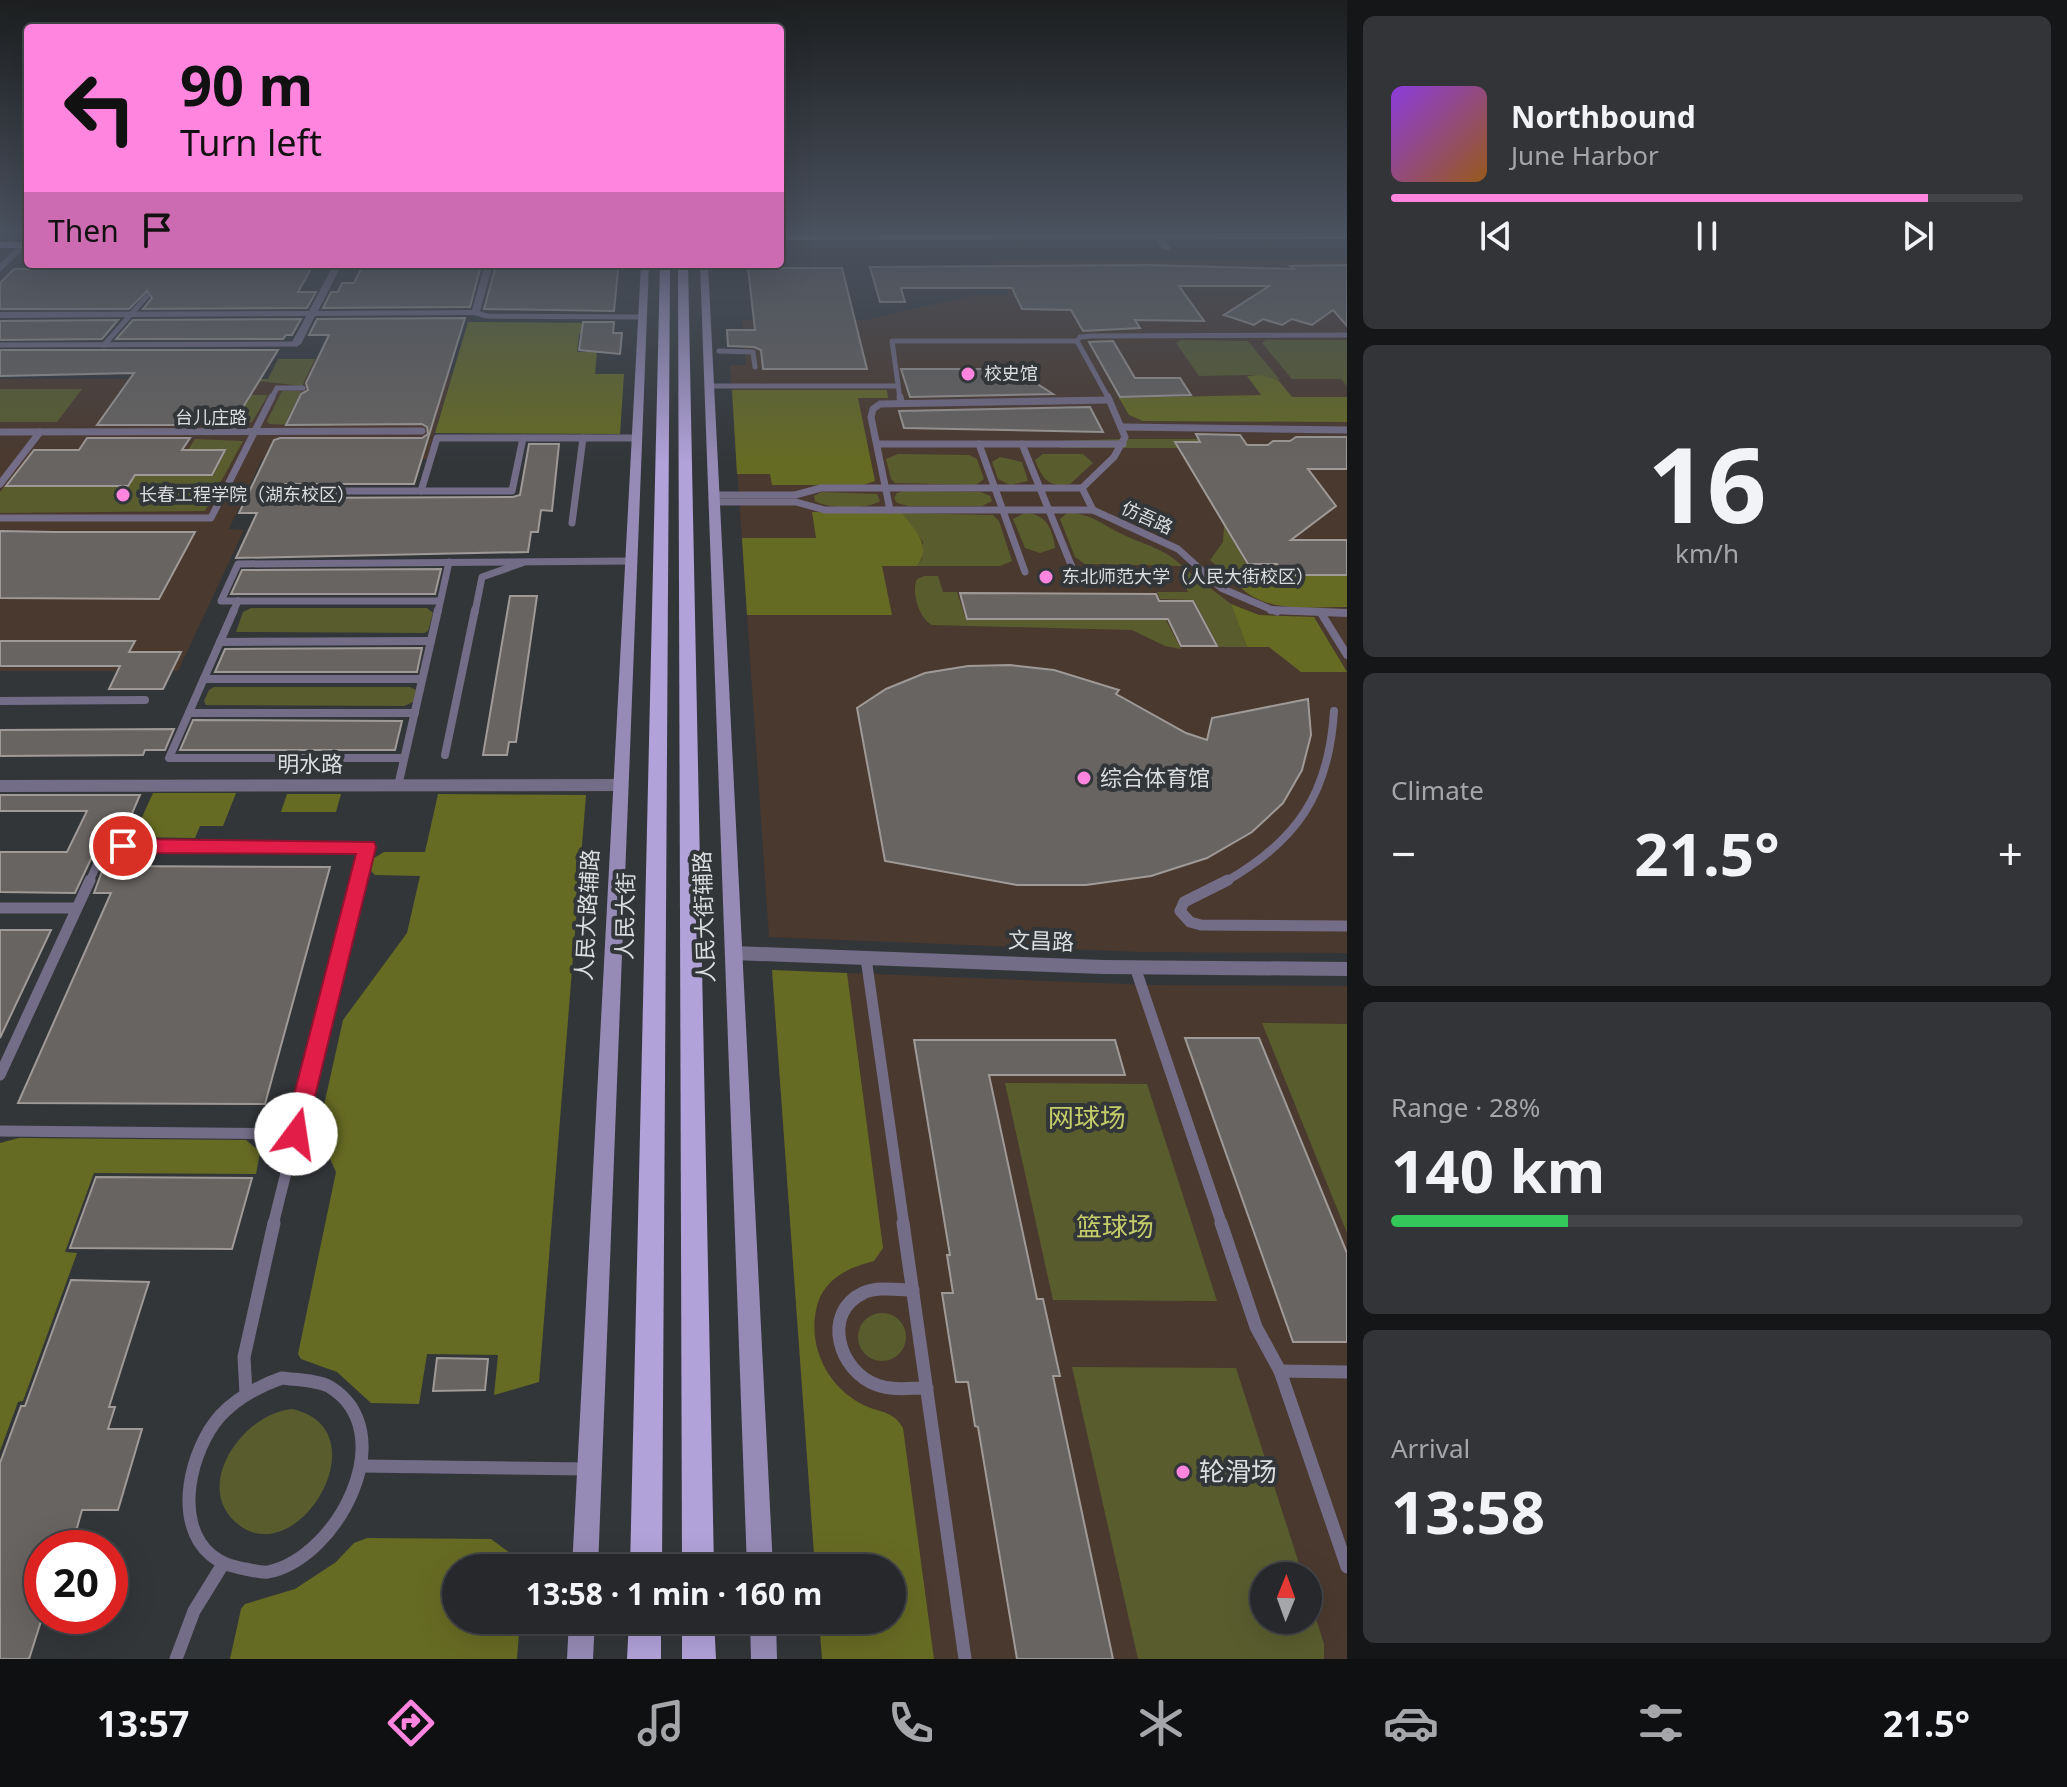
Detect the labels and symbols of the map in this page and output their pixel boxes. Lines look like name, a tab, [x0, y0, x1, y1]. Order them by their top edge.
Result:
place label: 校史馆	[984, 361, 1038, 385]
marker: 校史馆	[959, 365, 977, 383]
street label: 台儿庄路	[175, 405, 247, 429]
place label: 长春工程学院（湖东校区）	[139, 482, 355, 506]
marker: 长春工程学院（湖东校区）	[114, 486, 132, 504]
street label: 仿吾路	[1118, 495, 1177, 539]
place label: 东北师范大学（人民大街校区）	[1062, 564, 1314, 588]
marker: 东北师范大学（人民大街校区）	[1037, 568, 1055, 586]
street label: 明水路	[277, 748, 343, 778]
place label: 综合体育馆	[1100, 762, 1210, 792]
marker: 综合体育馆	[1075, 769, 1093, 787]
pin	[89, 812, 157, 880]
street label: 人民大路辅路	[568, 848, 604, 982]
street label: 人民大街辅路	[686, 851, 720, 984]
street label: 人民大街	[608, 872, 640, 960]
street label: 文昌路	[1008, 924, 1075, 956]
position arrow	[254, 1092, 338, 1176]
park label: 网球场	[1048, 1099, 1126, 1135]
park label: 篮球场	[1076, 1208, 1154, 1244]
place label: 轮滑场	[1199, 1453, 1277, 1489]
marker: 轮滑场	[1174, 1463, 1192, 1481]
speed limit sign: 20	[24, 1530, 128, 1634]
north arrow	[1250, 1562, 1322, 1634]

